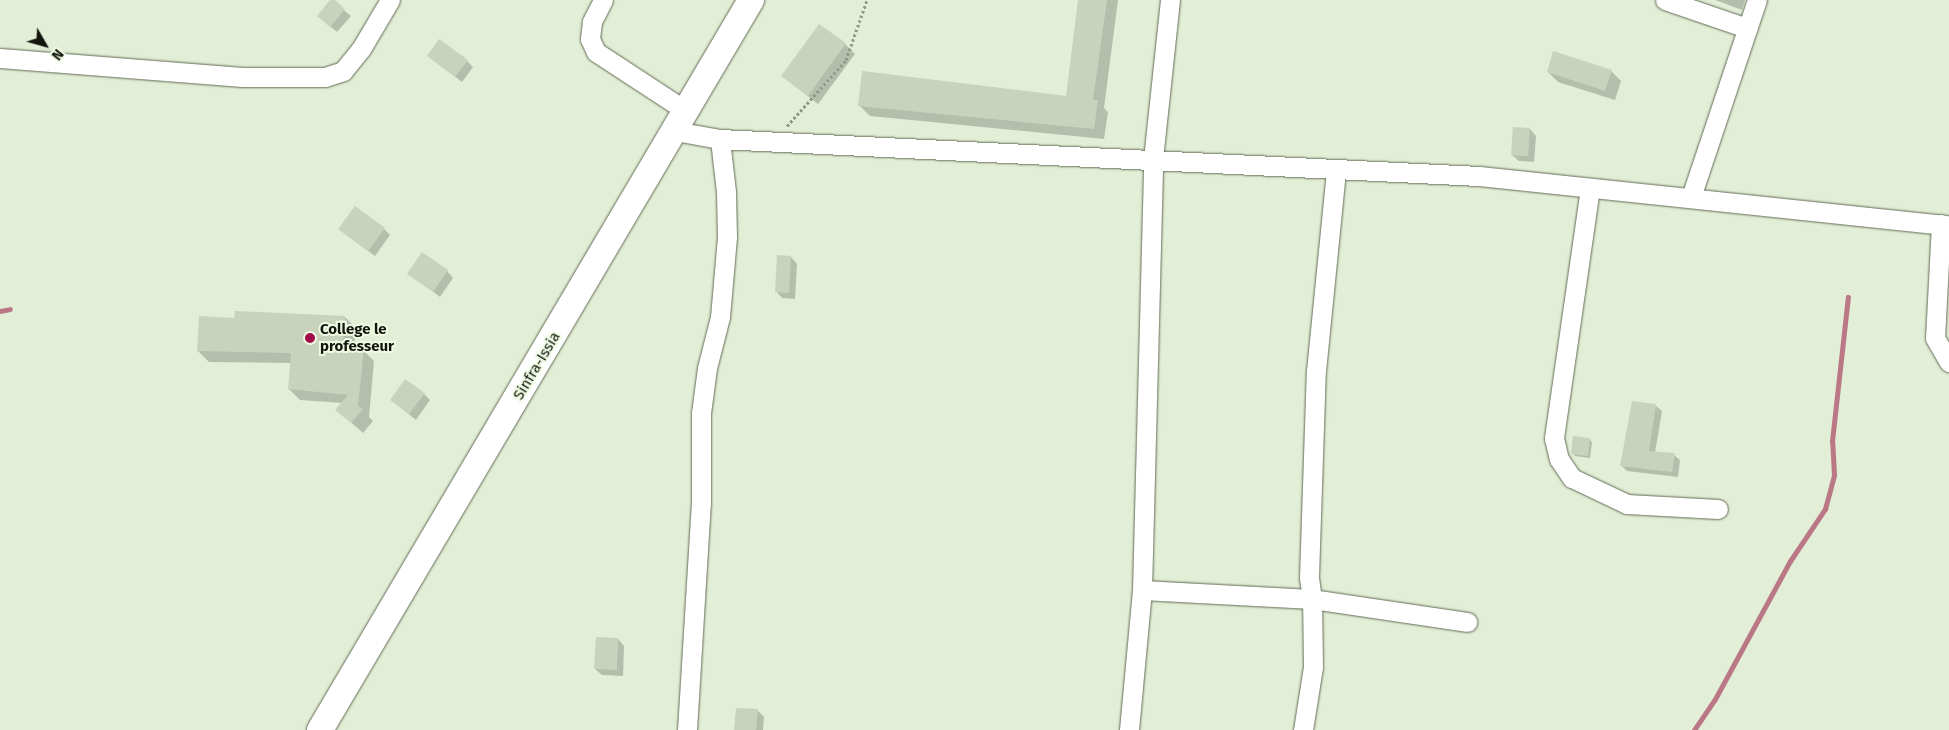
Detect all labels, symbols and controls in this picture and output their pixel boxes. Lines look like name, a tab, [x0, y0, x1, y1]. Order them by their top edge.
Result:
north arrow	[20, 20, 70, 70]
text: N	[48, 46, 67, 63]
place label: College le professeur	[320, 320, 394, 355]
street label: Sinfra-Issia	[510, 329, 564, 403]
marker: College le professeur	[304, 332, 316, 344]

